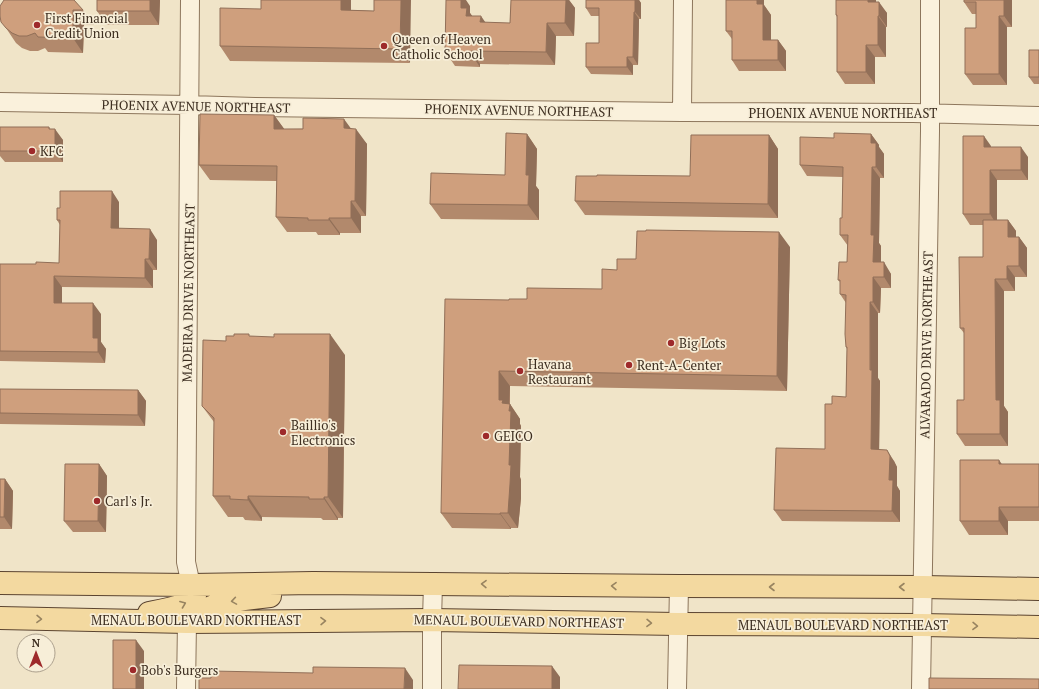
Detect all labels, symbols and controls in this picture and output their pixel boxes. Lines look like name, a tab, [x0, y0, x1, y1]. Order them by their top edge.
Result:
place label: First Financial Credit Union	[45, 9, 128, 42]
marker: First Financial Credit Union	[32, 20, 42, 30]
place label: Queen of Heaven Catholic School	[392, 30, 491, 63]
marker: Queen of Heaven Catholic School	[379, 41, 389, 51]
street label: PHOENIX AVENUE NORTHEAST	[101, 95, 291, 117]
street label: PHOENIX AVENUE NORTHEAST	[424, 99, 614, 121]
street label: PHOENIX AVENUE NORTHEAST	[749, 104, 937, 122]
place label: KFC	[40, 142, 64, 160]
marker: KFC	[27, 146, 37, 156]
street label: MADEIRA DRIVE NORTHEAST	[177, 203, 199, 383]
street label: ALVARADO DRIVE NORTHEAST	[915, 251, 937, 439]
place label: Big Lots	[679, 334, 726, 352]
marker: Big Lots	[666, 338, 676, 348]
place label: Havana Restaurant	[528, 355, 591, 388]
place label: Rent-A-Center	[637, 356, 721, 374]
marker: Rent-A-Center	[624, 360, 634, 370]
marker: Havana Restaurant	[515, 366, 525, 376]
place label: Baillio's Electronics	[291, 416, 355, 449]
marker: Baillio's Electronics	[278, 427, 288, 437]
place label: GEICO	[494, 427, 533, 445]
marker: GEICO	[481, 431, 491, 441]
place label: Carl's Jr.	[105, 492, 153, 510]
marker: Carl's Jr.	[92, 496, 102, 506]
one-way arrow	[481, 580, 487, 588]
one-way arrow	[611, 582, 617, 590]
one-way arrow	[769, 583, 775, 591]
one-way arrow	[899, 583, 905, 591]
one-way arrow	[231, 596, 237, 605]
one-way arrow	[180, 600, 187, 608]
street label: MENAUL BOULEVARD NORTHEAST	[414, 610, 624, 632]
street label: MENAUL BOULEVARD NORTHEAST	[91, 611, 301, 629]
one-way arrow	[36, 615, 42, 623]
one-way arrow	[320, 616, 326, 625]
street label: MENAUL BOULEVARD NORTHEAST	[738, 616, 948, 634]
one-way arrow	[646, 619, 652, 628]
one-way arrow	[972, 622, 978, 630]
north arrow	[16, 633, 56, 673]
text: N	[32, 636, 41, 650]
place label: Bob's Burgers	[141, 661, 219, 679]
marker: Bob's Burgers	[128, 665, 138, 675]

